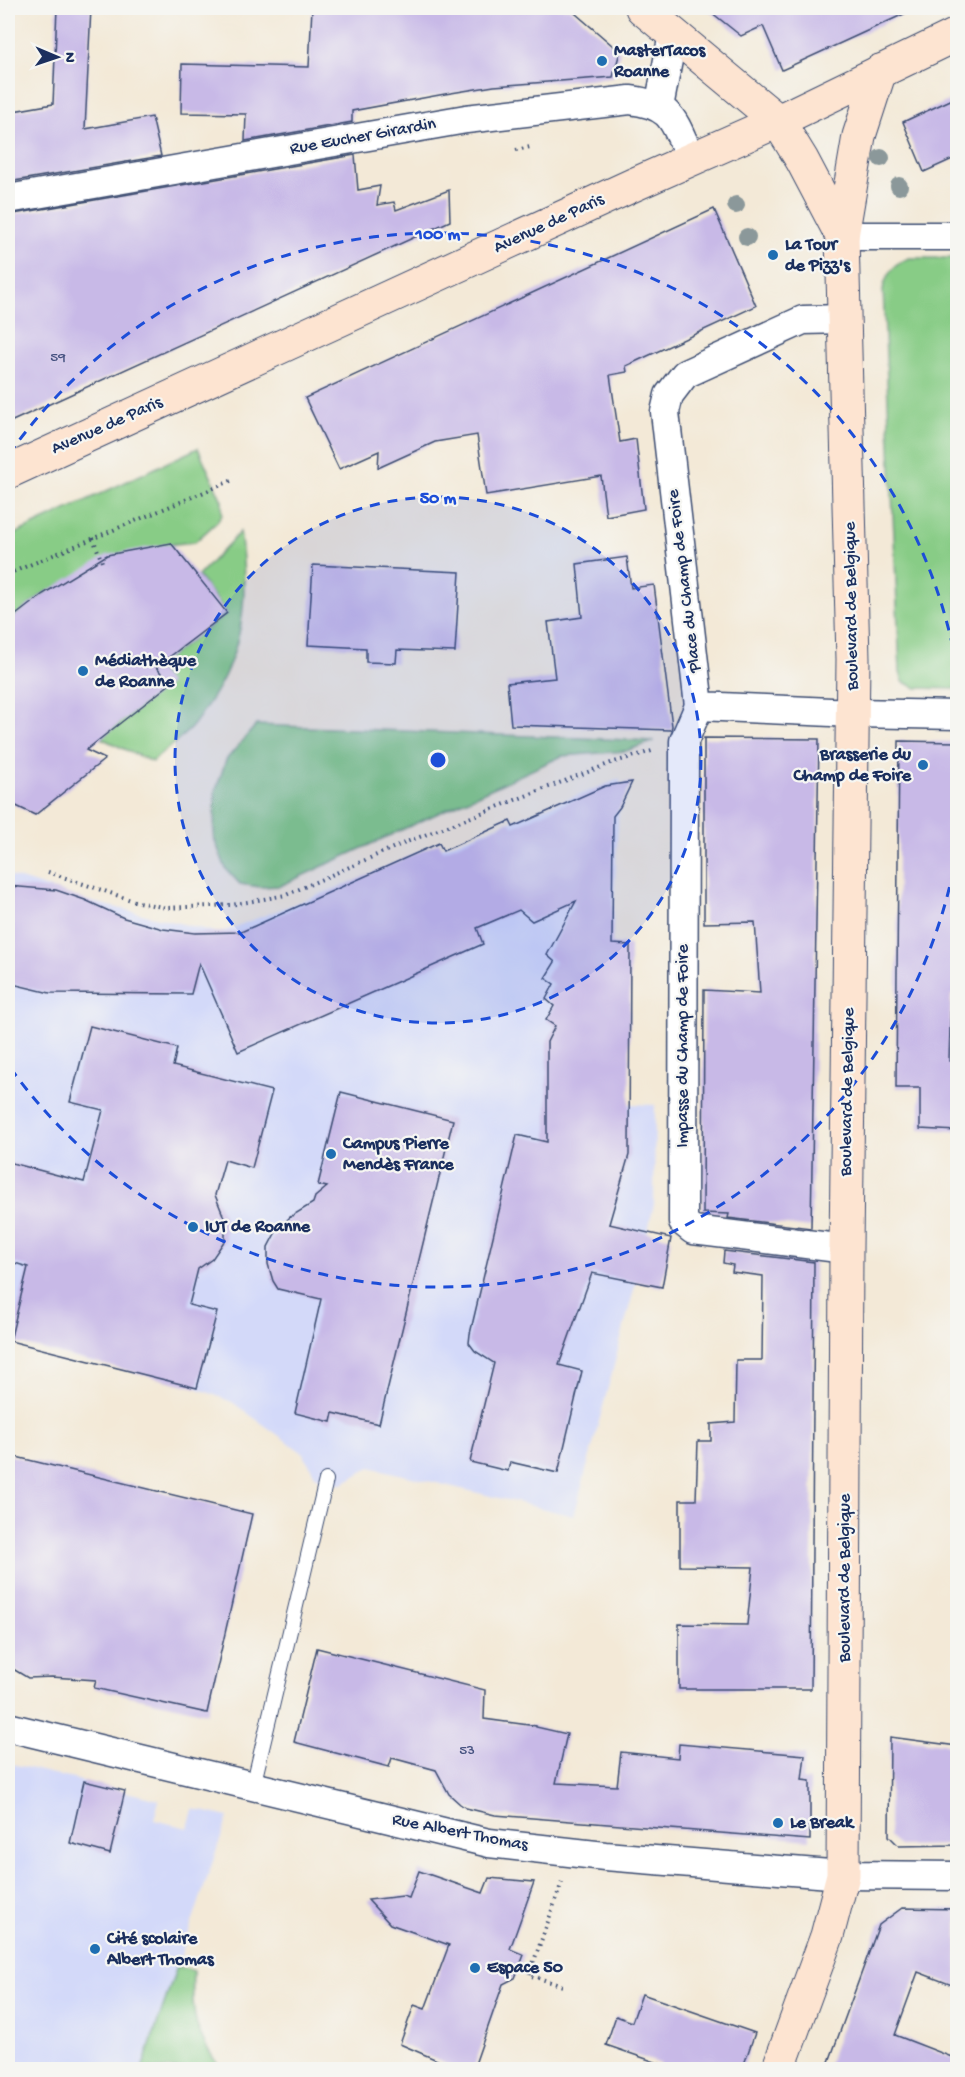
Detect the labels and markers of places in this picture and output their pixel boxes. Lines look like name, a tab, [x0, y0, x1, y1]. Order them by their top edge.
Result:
place label: MasterTacos Roanne	[613, 41, 706, 83]
marker: MasterTacos Roanne	[595, 54, 609, 68]
place label: La Tour de Pizz's	[785, 235, 851, 277]
marker: La Tour de Pizz's	[766, 248, 780, 262]
place label: Médiathèque de Roanne	[95, 651, 197, 693]
marker: Médiathèque de Roanne	[76, 664, 90, 678]
place label: Brasserie du Champ de Foire	[792, 745, 912, 787]
centre of rings	[428, 750, 448, 770]
marker: Brasserie du Champ de Foire	[916, 758, 930, 772]
place label: Campus Pierre Mendès France	[342, 1134, 454, 1176]
marker: Campus Pierre Mendès France	[324, 1147, 338, 1161]
place label: IUT de Roanne	[205, 1217, 311, 1238]
marker: IUT de Roanne	[186, 1220, 200, 1234]
place label: Le Break	[790, 1813, 855, 1834]
marker: Le Break	[771, 1816, 785, 1830]
place label: Cité scolaire Albert Thomas	[106, 1929, 215, 1971]
marker: Cité scolaire Albert Thomas	[88, 1942, 102, 1956]
place label: Espace 50	[487, 1958, 564, 1979]
marker: Espace 50	[468, 1961, 482, 1975]

